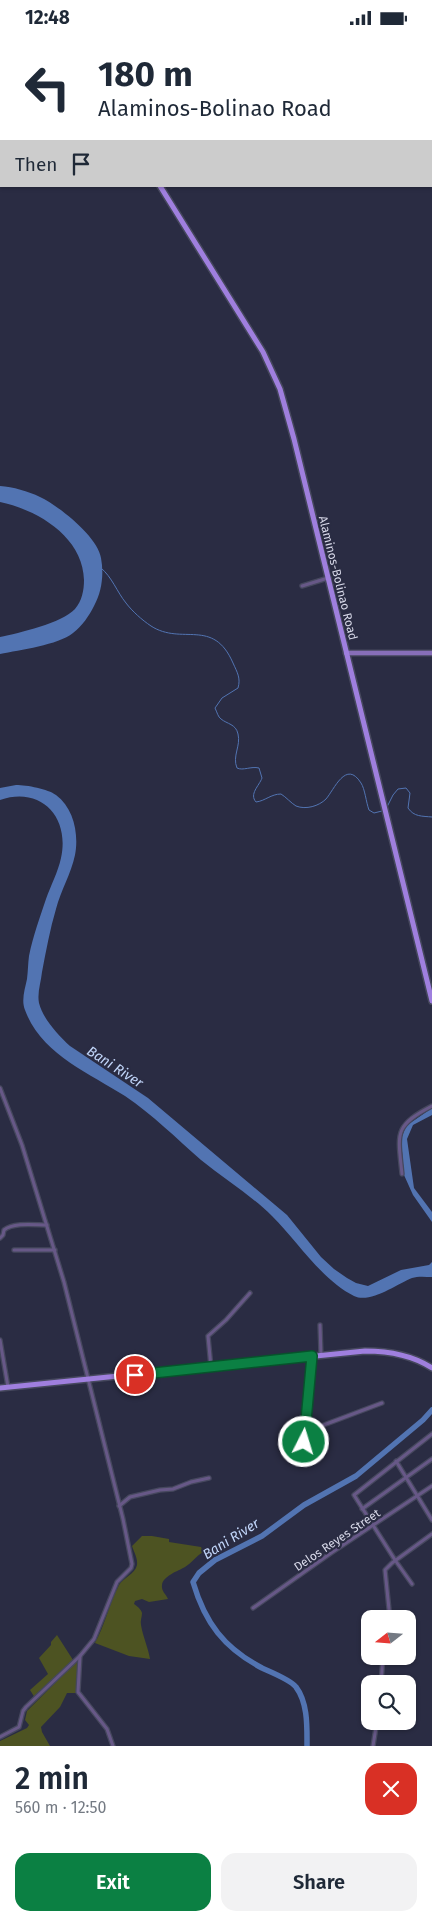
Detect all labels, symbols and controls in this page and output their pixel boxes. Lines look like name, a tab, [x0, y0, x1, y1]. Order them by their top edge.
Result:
text: 12:48	[25, 6, 70, 29]
text: 180 m	[98, 53, 193, 95]
icon: left	[15, 55, 80, 120]
text: Alaminos-Bolinao Road	[98, 95, 332, 122]
icon: arrive	[67, 150, 95, 178]
text: Then	[15, 153, 57, 176]
street label: Alaminos-Bolinao Road	[316, 514, 360, 642]
water label: Bani River	[84, 1043, 147, 1092]
pin	[114, 1354, 156, 1396]
icon: arrive	[121, 1361, 149, 1389]
position arrow	[277, 1415, 329, 1467]
street label: Delos Reyes Street	[291, 1506, 383, 1574]
water label: Bani River	[199, 1515, 263, 1563]
north arrow	[361, 1610, 416, 1665]
map controls	[361, 1610, 416, 1730]
button: search	[361, 1675, 416, 1730]
text: 2 min	[15, 1761, 89, 1797]
button: close	[365, 1763, 417, 1815]
text: 560 m · 12:50	[15, 1798, 106, 1817]
button: Exit	[15, 1853, 211, 1911]
button: Share	[221, 1853, 417, 1911]

